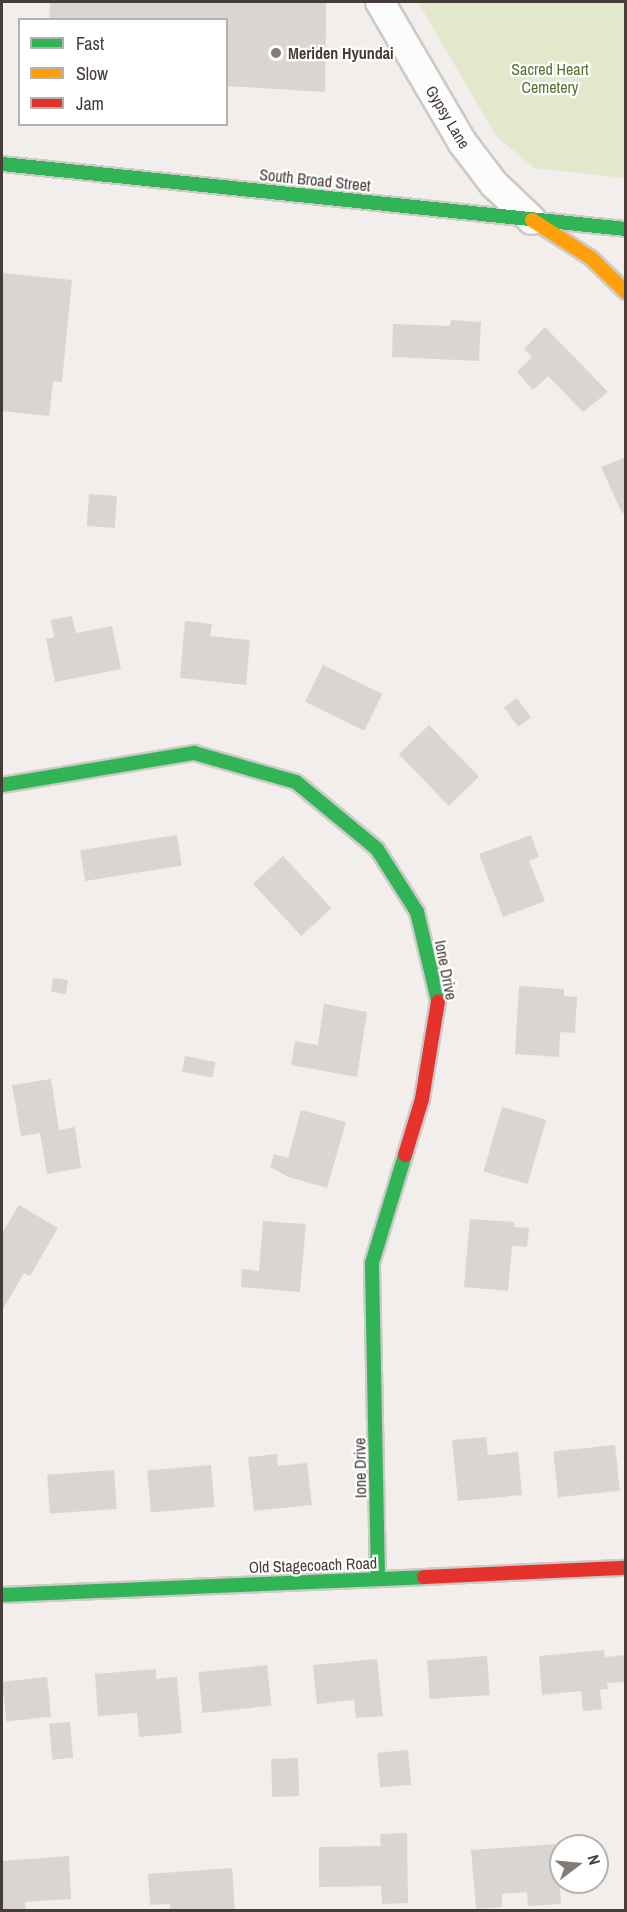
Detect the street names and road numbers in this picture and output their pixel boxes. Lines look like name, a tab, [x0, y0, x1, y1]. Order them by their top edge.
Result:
street label: Gypsy Lane	[422, 82, 474, 152]
street label: South Broad Street	[259, 165, 371, 195]
street label: Ione Drive	[431, 938, 461, 1002]
street label: Ione Drive	[350, 1438, 370, 1498]
street label: Old Stagecoach Road	[249, 1553, 377, 1577]

